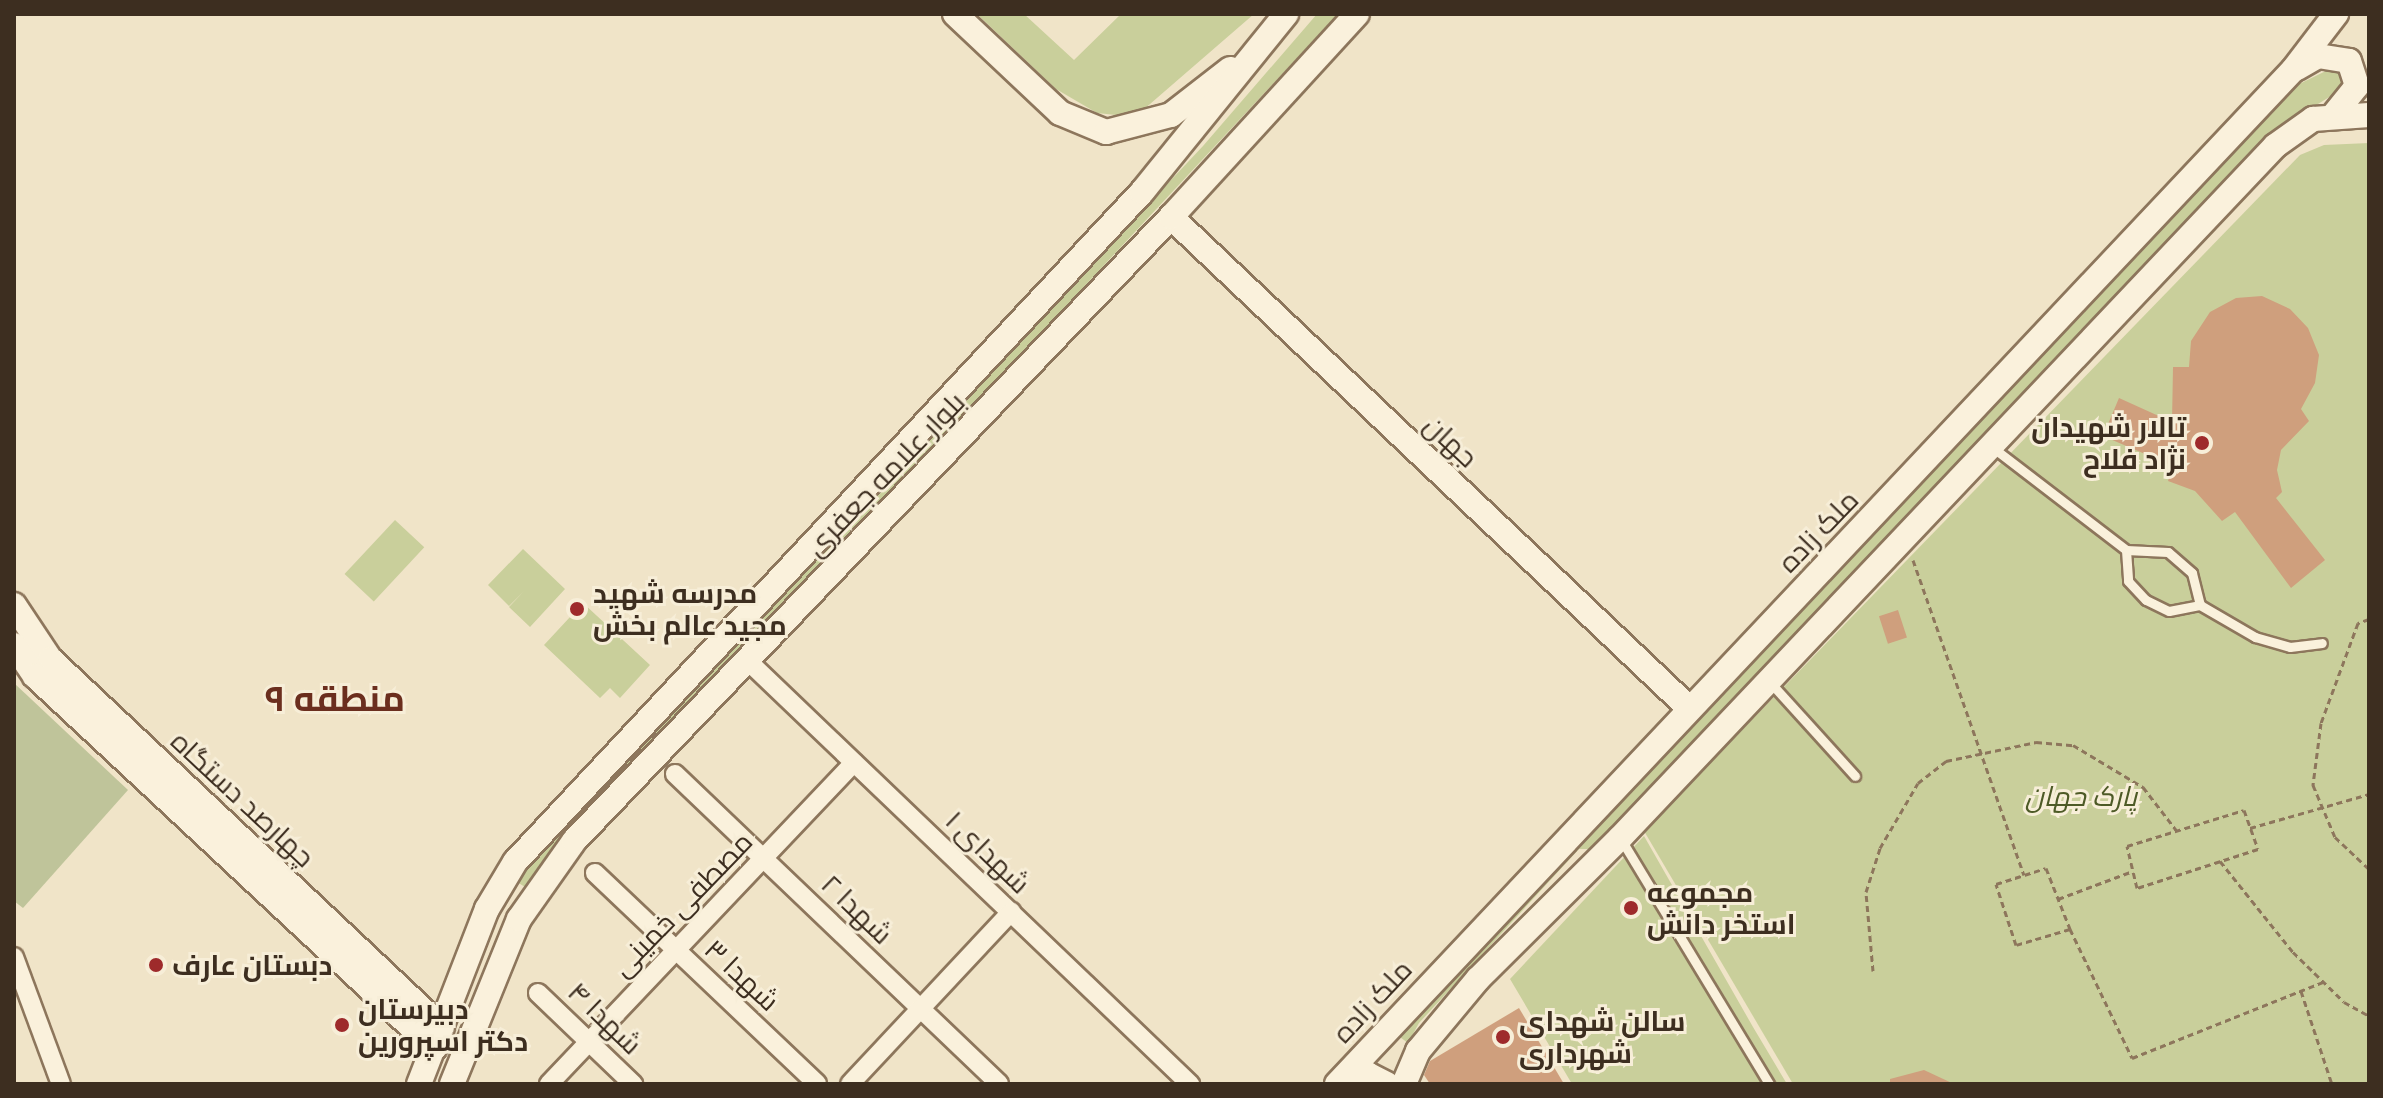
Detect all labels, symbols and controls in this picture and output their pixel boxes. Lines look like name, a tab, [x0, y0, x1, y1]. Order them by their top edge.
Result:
street label: بلوار علامه جعفری	[798, 385, 972, 563]
street label: جهان	[1417, 408, 1485, 474]
place label: تالار شهیدان نژاد فلاح	[2031, 410, 2186, 476]
marker: تالار شهیدان نژاد فلاح	[2193, 434, 2211, 452]
street label: ملک زاده	[1771, 483, 1865, 579]
place label: مدرسه شهید مجید عالم بخش	[593, 576, 787, 642]
marker: مدرسه شهید مجید عالم بخش	[568, 600, 586, 618]
district label: منطقه ۹	[265, 677, 405, 721]
street label: چهارصد دستگاه	[164, 724, 322, 874]
park label: پارک جهان	[2025, 779, 2137, 813]
street label: شهدای ۱	[939, 804, 1037, 900]
street label: مصطفی خمینی	[605, 825, 759, 983]
street label: شهدا ۲	[815, 867, 899, 951]
place label: مجموعه استخر دانش	[1647, 875, 1796, 941]
marker: مجموعه استخر دانش	[1622, 899, 1640, 917]
street label: شهدا ۳	[698, 932, 786, 1018]
place label: دبستان عارف	[172, 948, 332, 982]
street label: ملک زاده	[1325, 953, 1419, 1049]
marker: دبستان عارف	[147, 956, 165, 974]
street label: شهدا ۴	[561, 975, 649, 1061]
place label: دبیرستان دکتر اسپرورین	[358, 992, 528, 1058]
place label: سالن شهدای شهرداری	[1519, 1004, 1685, 1070]
marker: دبیرستان دکتر اسپرورین	[333, 1016, 351, 1034]
marker: سالن شهدای شهرداری	[1494, 1028, 1512, 1046]

